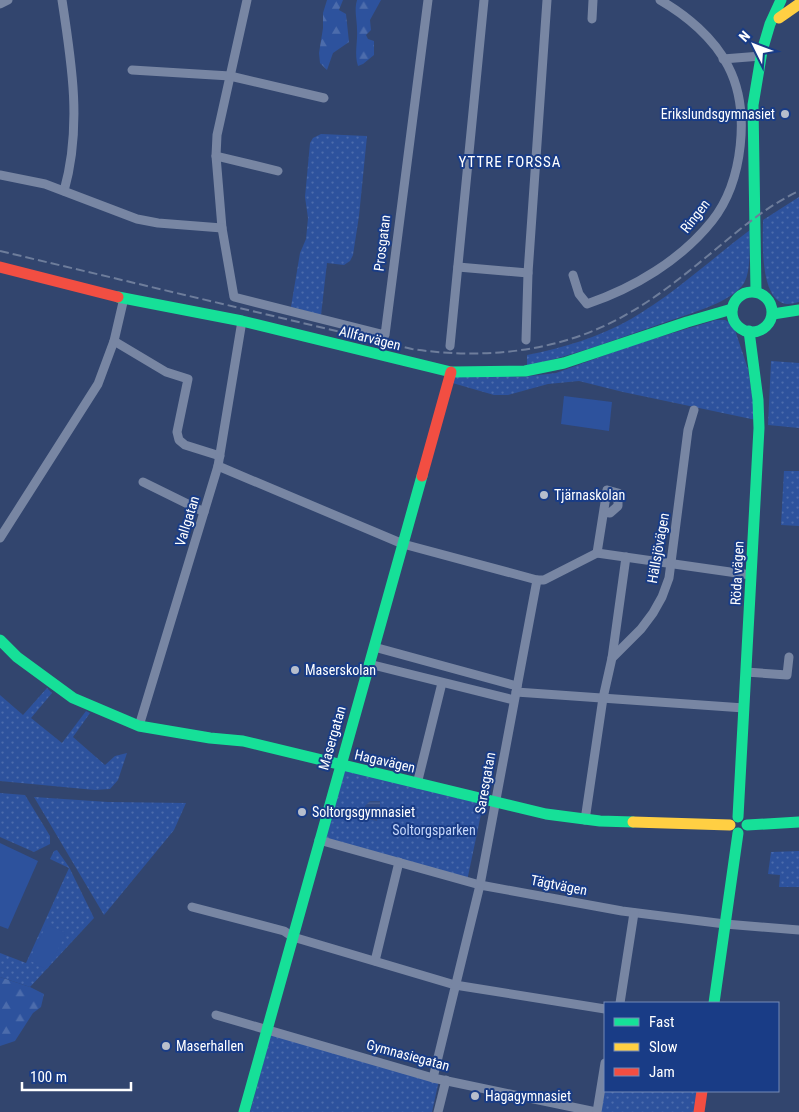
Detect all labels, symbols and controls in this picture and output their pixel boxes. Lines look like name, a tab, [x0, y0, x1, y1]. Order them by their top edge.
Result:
north arrow	[729, 20, 779, 70]
text: N	[736, 28, 753, 45]
place label: Erikslundsgymnasiet	[661, 106, 775, 122]
marker: Erikslundsgymnasiet	[779, 108, 791, 120]
district label: YTTRE FORSSA	[459, 153, 562, 171]
street label: Ringen	[677, 196, 713, 236]
street label: Prosgatan	[371, 214, 393, 272]
street label: Allfarvägen	[338, 323, 402, 353]
place label: Tjärnaskolan	[554, 487, 625, 503]
marker: Tjärnaskolan	[538, 489, 550, 501]
street label: Vallgatan	[172, 494, 202, 548]
street label: Hällsjövägen	[644, 512, 672, 584]
street label: Röda vägen	[727, 541, 747, 605]
place label: Maserskolan	[305, 662, 376, 678]
marker: Maserskolan	[289, 664, 301, 676]
street label: Masergatan	[315, 704, 349, 772]
street label: Hagavägen	[353, 746, 417, 776]
street label: Saresgatan	[472, 751, 498, 815]
place label: Soltorgsgymnasiet	[312, 804, 415, 820]
marker: Soltorgsgymnasiet	[296, 806, 308, 818]
park label: Soltorgsparken	[392, 822, 476, 838]
street label: Tägtvägen	[529, 872, 589, 898]
legend	[604, 1002, 779, 1092]
text: Fast	[649, 1013, 674, 1031]
street label: Gymnasiegatan	[365, 1036, 451, 1074]
place label: Maserhallen	[176, 1038, 244, 1054]
text: Slow	[649, 1038, 678, 1056]
marker: Maserhallen	[160, 1040, 172, 1052]
scale bar	[22, 1060, 131, 1092]
text: Jam	[649, 1063, 675, 1081]
text: 100 m	[30, 1068, 67, 1086]
place label: Hagagymnasiet	[485, 1088, 571, 1104]
marker: Hagagymnasiet	[469, 1090, 481, 1102]

